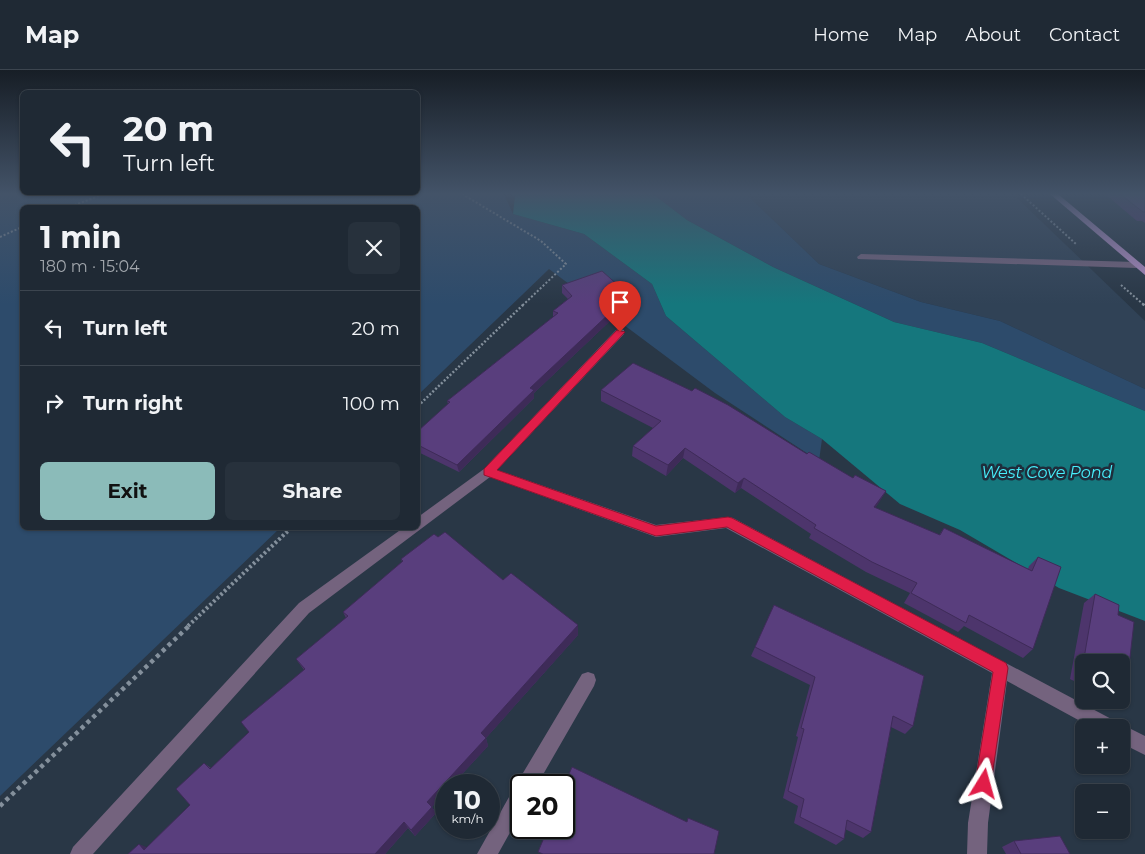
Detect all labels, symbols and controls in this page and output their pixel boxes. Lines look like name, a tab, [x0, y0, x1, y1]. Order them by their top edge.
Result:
text: Map	[25, 20, 79, 49]
text: Home	[813, 24, 869, 46]
text: Map	[897, 24, 937, 46]
text: About	[965, 24, 1021, 46]
text: Contact	[1049, 24, 1120, 46]
text: 20 m	[123, 107, 214, 150]
icon: left	[40, 110, 105, 175]
text: Turn left	[123, 150, 215, 177]
text: 1 min	[40, 219, 121, 256]
button: close	[348, 222, 400, 274]
text: 180 m · 15:04	[40, 257, 140, 276]
pin	[599, 281, 641, 332]
icon: arrive	[606, 288, 634, 316]
icon: left	[40, 314, 68, 342]
text: Turn left	[83, 317, 168, 340]
text: 20 m	[352, 317, 400, 340]
icon: right	[40, 389, 68, 417]
text: Turn right	[83, 392, 183, 415]
text: 100 m	[343, 392, 400, 415]
button: Exit	[40, 462, 215, 520]
button: Share	[225, 462, 400, 520]
water label: West Cove Pond	[982, 463, 1113, 482]
map controls	[1075, 654, 1130, 839]
button: search	[1075, 654, 1130, 709]
button: +	[1075, 719, 1130, 774]
position arrow	[957, 757, 1009, 809]
speed limit sign: 20	[510, 774, 575, 839]
button: −	[1075, 784, 1130, 839]
text: 10	[454, 785, 481, 815]
text: km/h	[451, 811, 484, 826]

